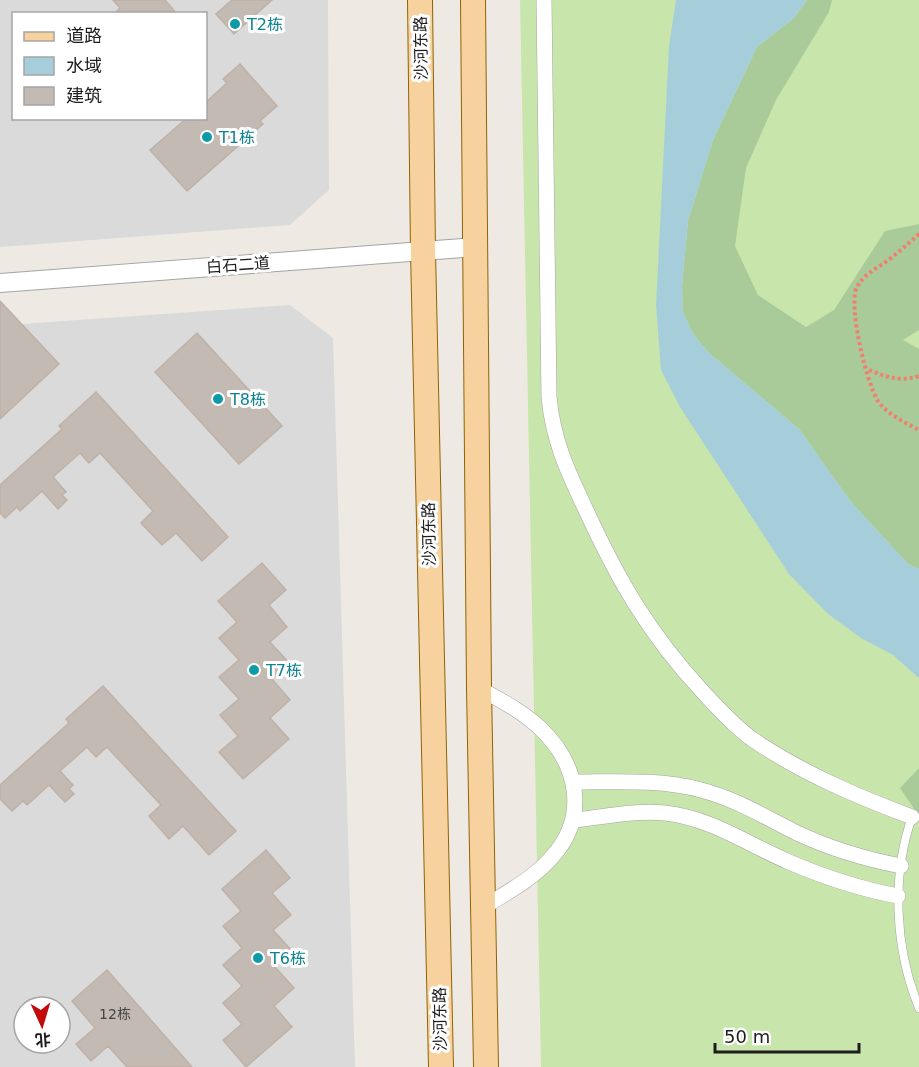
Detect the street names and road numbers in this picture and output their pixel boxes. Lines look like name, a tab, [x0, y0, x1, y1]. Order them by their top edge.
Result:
street label: 沙河东路	[411, 16, 431, 80]
street label: 白石二道	[205, 253, 271, 277]
street label: 沙河东路	[419, 502, 439, 566]
street label: 沙河东路	[430, 987, 450, 1051]

